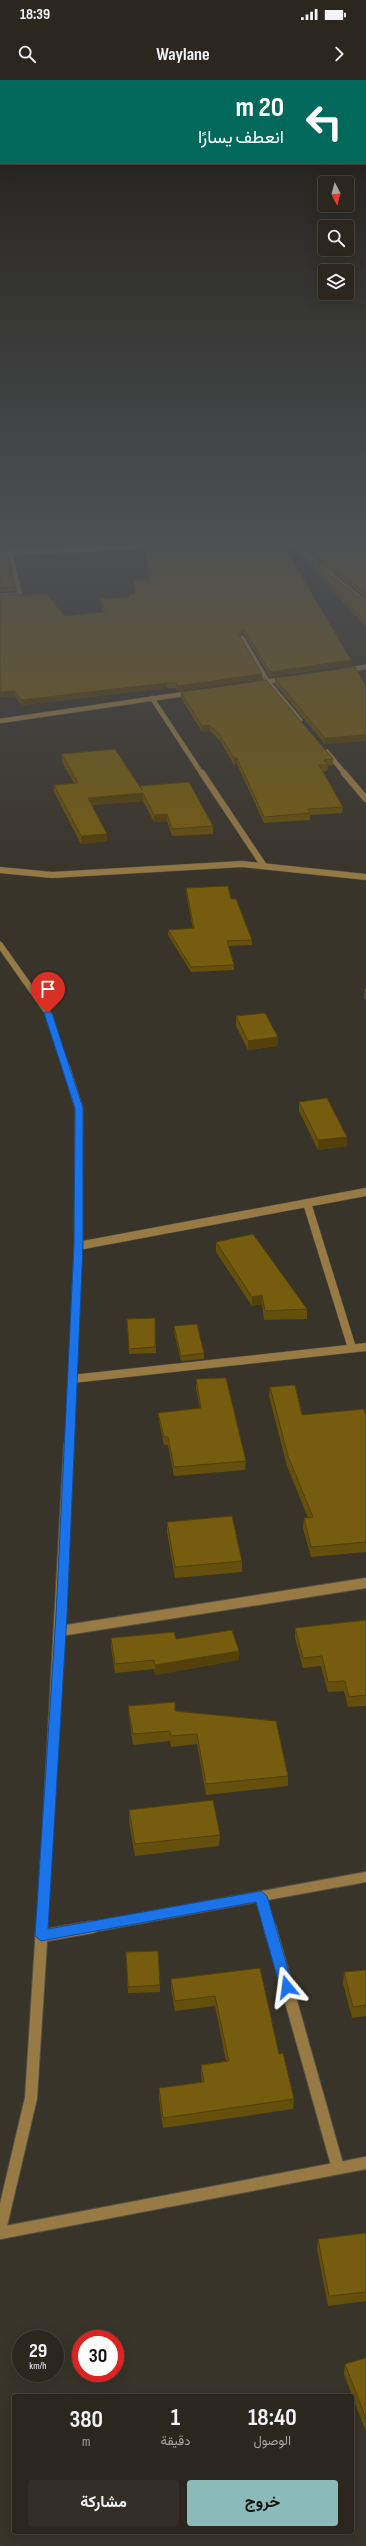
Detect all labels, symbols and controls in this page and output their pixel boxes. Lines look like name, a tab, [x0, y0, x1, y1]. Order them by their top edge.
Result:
text: 18:39	[20, 5, 50, 24]
icon: search	[16, 43, 38, 65]
icon: forward	[328, 43, 350, 65]
text: Waylane	[156, 44, 210, 65]
text: 20 m	[235, 91, 284, 124]
icon: left	[298, 96, 350, 148]
text: انعطف يسارًا	[198, 127, 284, 148]
north arrow	[318, 176, 354, 212]
map controls	[318, 176, 354, 300]
button: search	[318, 220, 354, 256]
button: layers	[318, 264, 354, 300]
pin	[31, 972, 65, 1013]
icon: arrive	[37, 978, 59, 1000]
position arrow	[266, 1966, 308, 2008]
speed limit sign: 30	[72, 2330, 124, 2382]
text: 29	[29, 2339, 47, 2363]
text: km/h	[29, 2360, 47, 2372]
text: 1	[171, 2403, 180, 2432]
text: 18:40	[248, 2403, 297, 2432]
text: 380	[69, 2405, 103, 2434]
text: دقيقة	[160, 2433, 190, 2449]
text: الوصول	[253, 2433, 291, 2449]
text: m	[82, 2434, 90, 2450]
button: مشاركة	[28, 2480, 179, 2526]
button: خروج	[187, 2480, 338, 2526]

